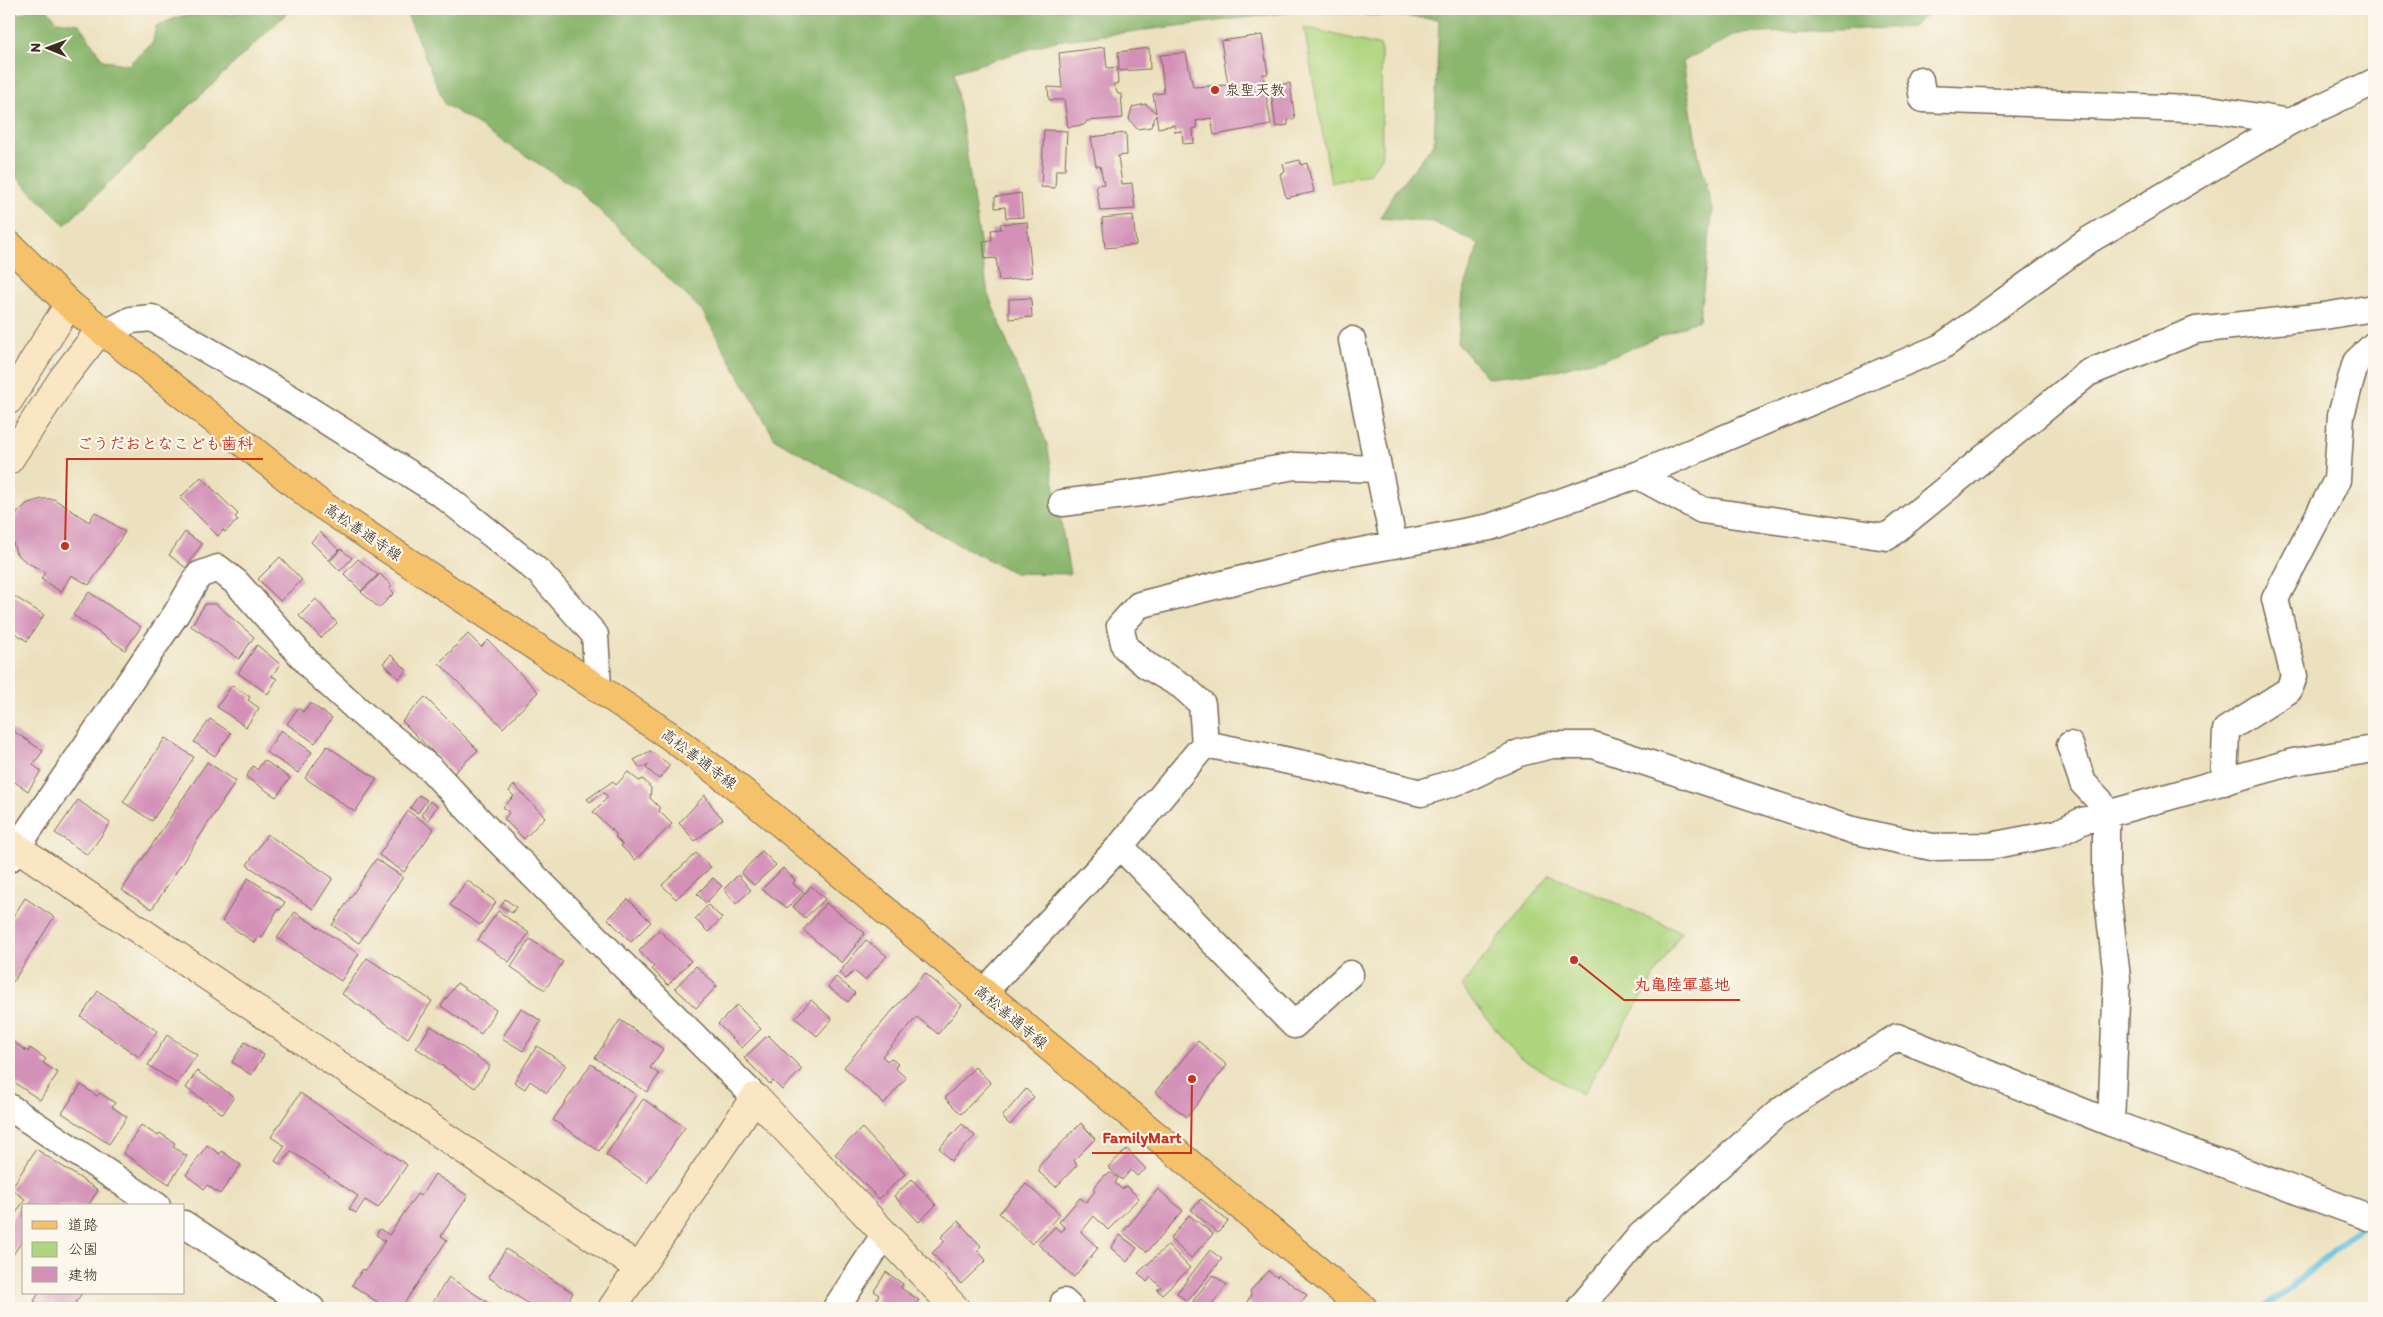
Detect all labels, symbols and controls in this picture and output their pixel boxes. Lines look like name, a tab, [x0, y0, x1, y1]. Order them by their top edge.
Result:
north arrow	[22, 22, 72, 72]
text: N	[27, 43, 44, 53]
place label: 泉聖天教	[1225, 81, 1285, 99]
marker: 泉聖天教	[1209, 84, 1221, 96]
callout: ごうだおとなこども歯科	[67, 428, 263, 459]
text: ごうだおとなこども歯科	[77, 434, 253, 453]
street label: 高松善通寺線	[321, 499, 405, 565]
street label: 高松善通寺線	[658, 725, 740, 793]
callout: 丸亀陸軍墓地	[1624, 969, 1740, 1000]
text: 丸亀陸軍墓地	[1634, 975, 1730, 994]
street label: 高松善通寺線	[971, 981, 1051, 1053]
callout: FamilyMart	[1092, 1122, 1191, 1153]
text: FamilyMart	[1102, 1128, 1182, 1148]
legend	[22, 1204, 185, 1294]
text: 道路	[68, 1216, 98, 1234]
text: 公園	[68, 1240, 98, 1258]
text: 建物	[68, 1266, 98, 1284]

